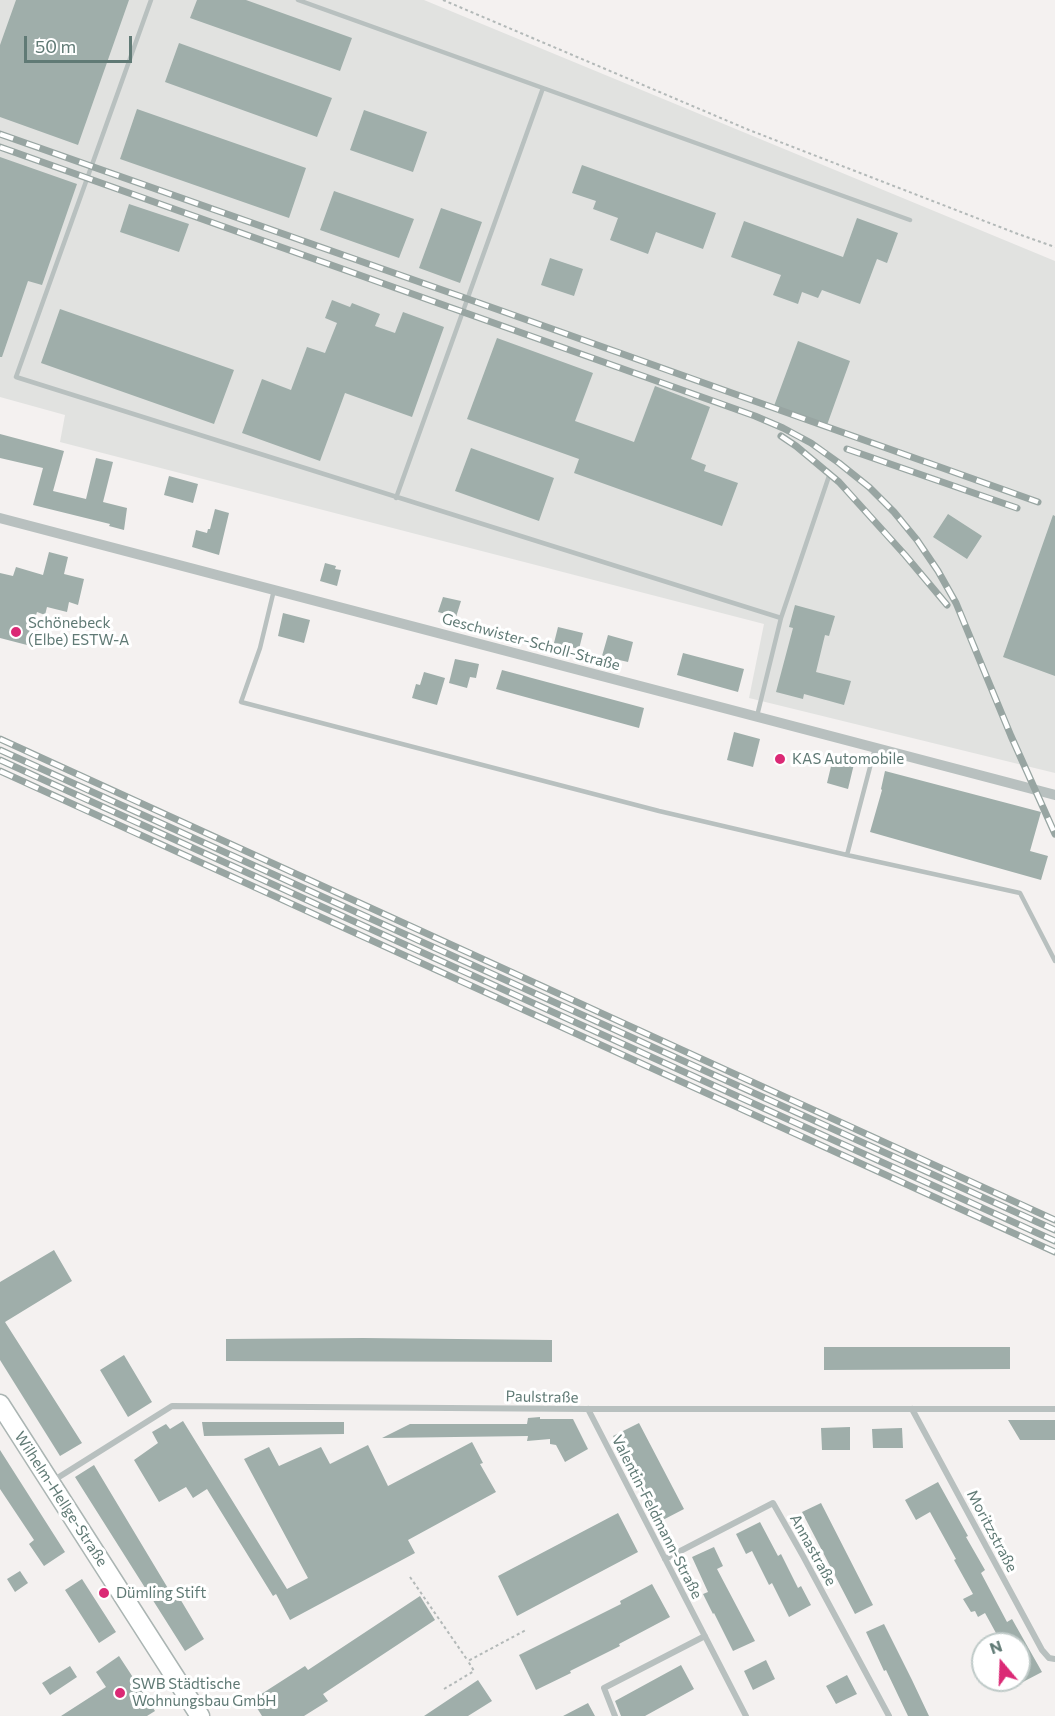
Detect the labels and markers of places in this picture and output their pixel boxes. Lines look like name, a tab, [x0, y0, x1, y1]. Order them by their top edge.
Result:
place label: Schönebeck (Elbe) ESTW-A	[28, 614, 129, 649]
marker: Schönebeck (Elbe) ESTW-A	[9, 625, 23, 639]
place label: KAS Automobile	[792, 750, 904, 768]
marker: KAS Automobile	[773, 752, 787, 766]
place label: Dümling Stift	[116, 1584, 207, 1602]
marker: Dümling Stift	[97, 1586, 111, 1600]
place label: SWB Städtische Wohnungsbau GmbH	[132, 1675, 276, 1710]
marker: SWB Städtische Wohnungsbau GmbH	[113, 1686, 127, 1700]

